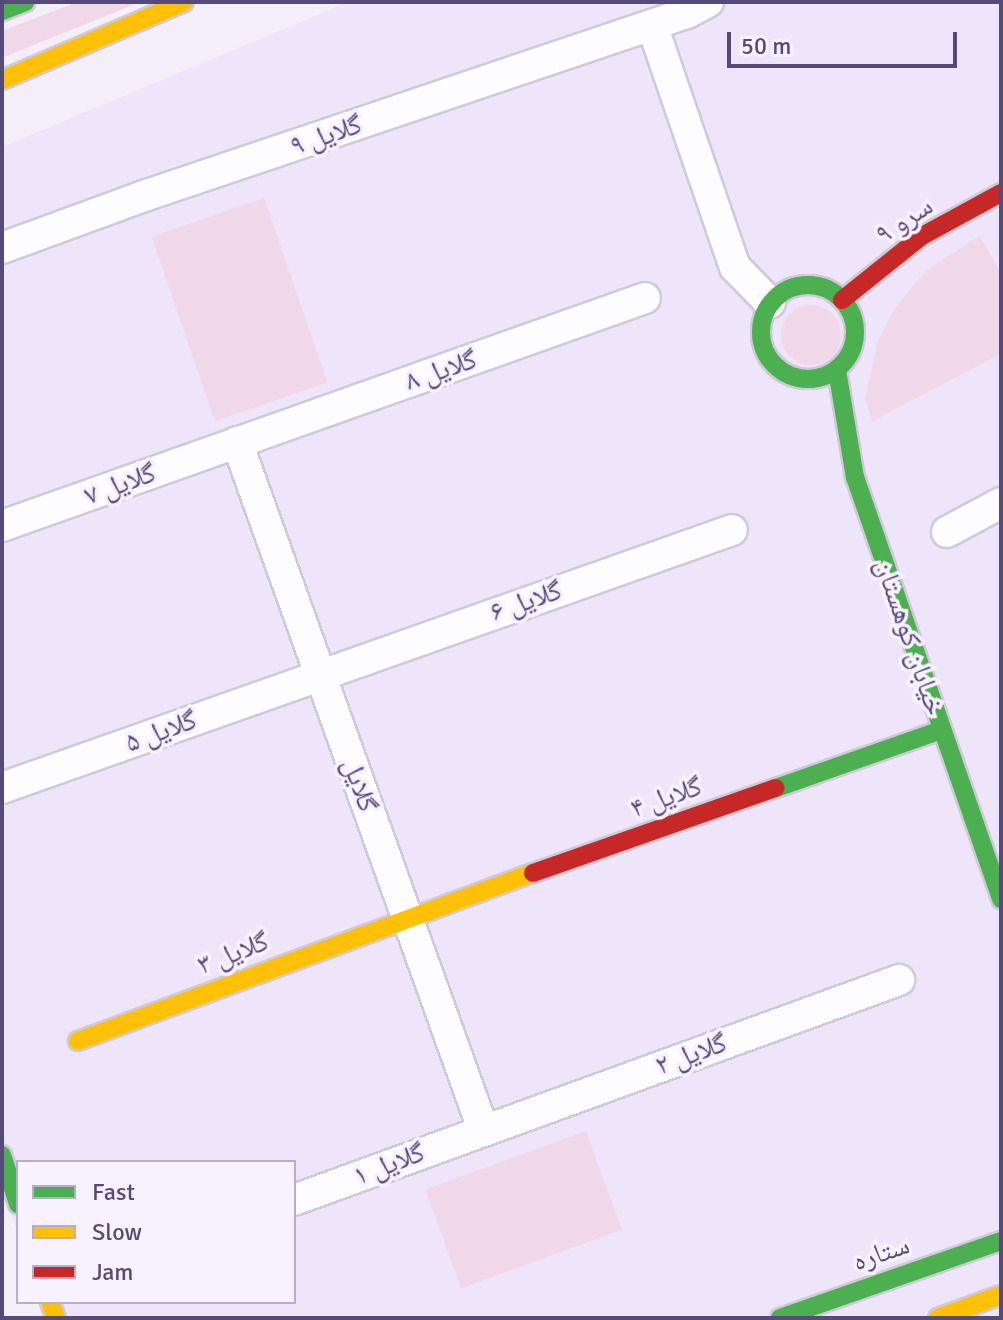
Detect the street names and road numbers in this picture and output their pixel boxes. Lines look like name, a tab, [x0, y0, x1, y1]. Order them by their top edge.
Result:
street label: گلایل ۹	[286, 107, 366, 163]
street label: سرو ۹	[869, 189, 939, 251]
street label: گلایل ۸	[401, 342, 481, 398]
street label: گلایل ۷	[80, 456, 160, 512]
street label: خیابان کوهستان	[868, 554, 952, 720]
street label: گلایل ۶	[486, 573, 566, 629]
street label: گلایل ۵	[121, 703, 201, 759]
street label: گلایل	[335, 753, 385, 817]
street label: گلایل ۴	[626, 769, 706, 825]
street label: گلایل ۳	[193, 924, 273, 982]
street label: گلایل ۲	[651, 1026, 731, 1082]
street label: گلایل ۱	[349, 1135, 429, 1193]
street label: ستاره	[848, 1228, 914, 1278]

